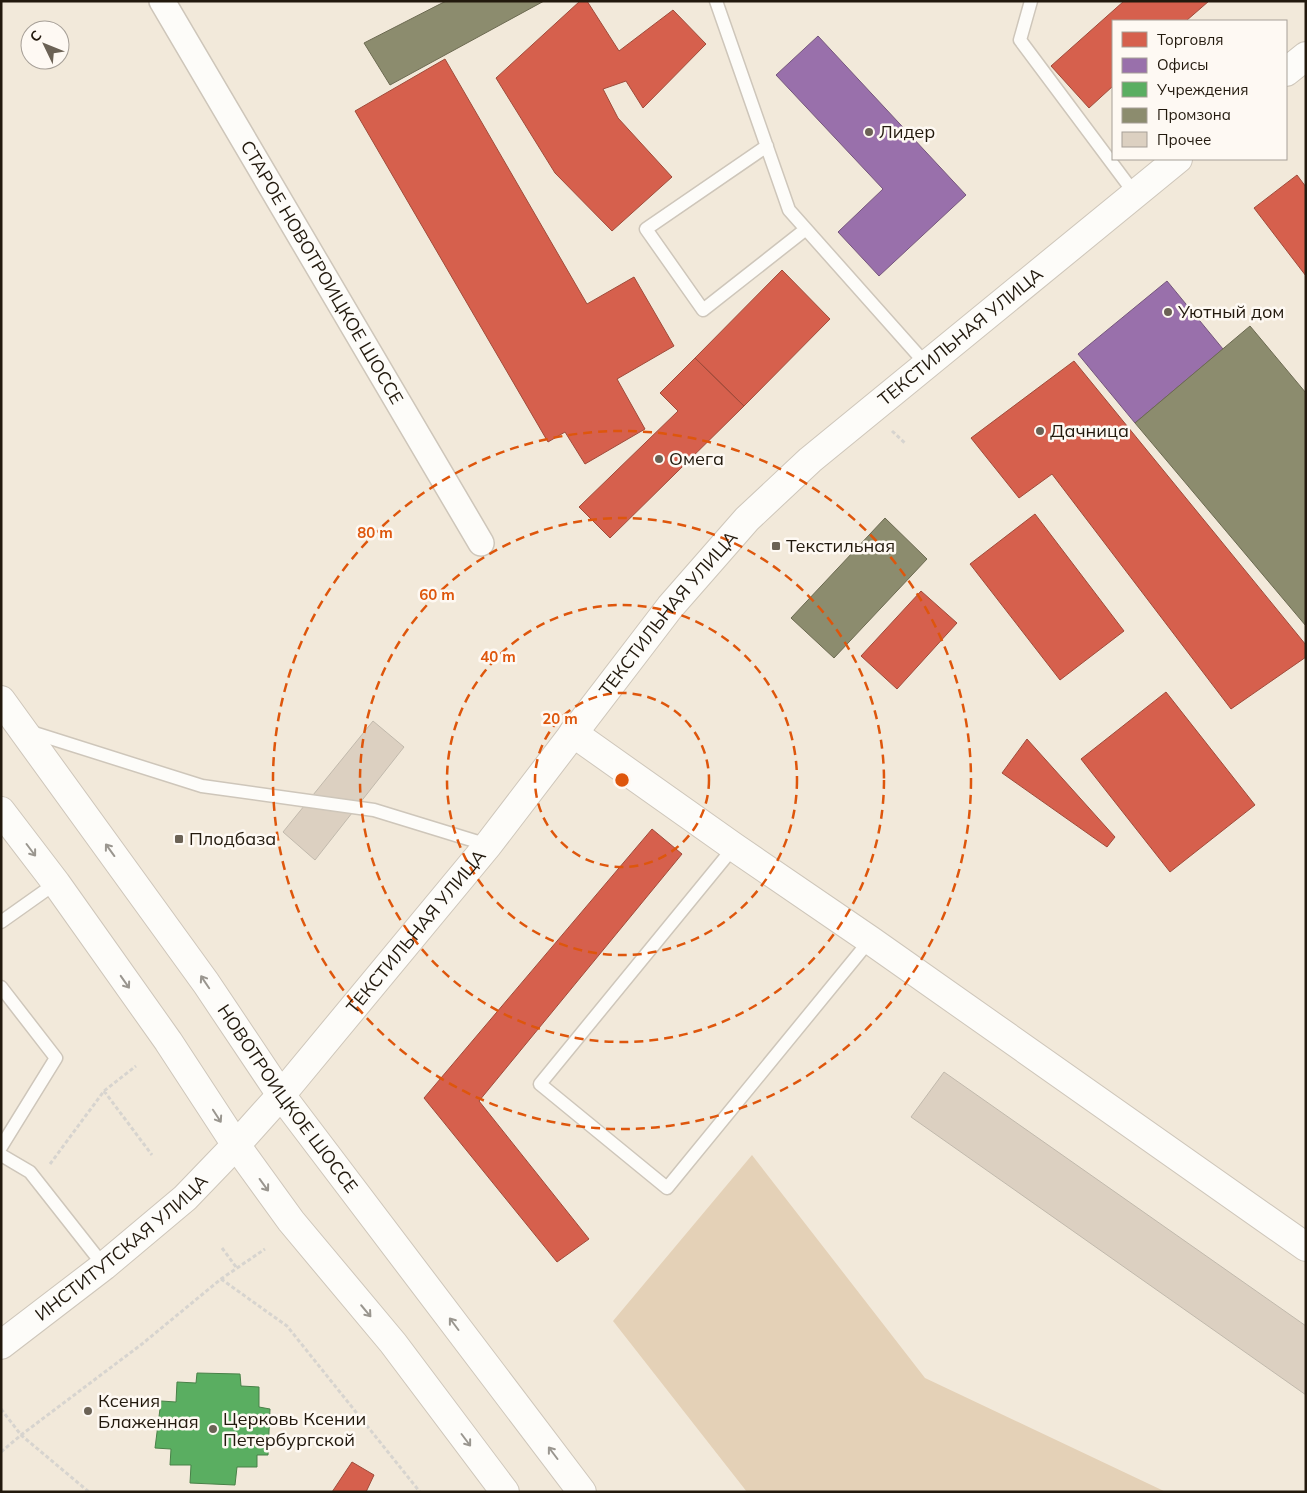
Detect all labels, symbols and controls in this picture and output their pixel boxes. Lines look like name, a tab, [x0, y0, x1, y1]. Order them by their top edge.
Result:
north arrow	[20, 20, 70, 70]
legend	[1112, 20, 1287, 160]
text: С	[26, 26, 45, 46]
text: Торговля	[1157, 30, 1224, 49]
text: Офисы	[1157, 55, 1209, 74]
text: Учреждения	[1156, 80, 1249, 99]
text: Промзона	[1157, 105, 1231, 124]
place label: Лидер	[879, 120, 935, 143]
marker: Лидер	[863, 126, 875, 138]
text: Прочее	[1157, 130, 1211, 149]
street label: СТАРОЕ НОВОТРОИЦКОЕ ШОССЕ	[236, 136, 409, 408]
street label: ТЕКСТИЛЬНАЯ УЛИЦА	[873, 262, 1047, 411]
place label: Уютный дом	[1177, 300, 1284, 323]
marker: Уютный дом	[1162, 306, 1174, 318]
place label: Дачница	[1050, 419, 1129, 442]
marker: Дачница	[1034, 425, 1046, 437]
place label: Омега	[669, 447, 724, 470]
marker: Омега	[653, 453, 665, 465]
text: 80 m	[357, 523, 393, 542]
street label: ТЕКСТИЛЬНАЯ УЛИЦА	[594, 526, 742, 701]
place label: Текстильная	[786, 534, 895, 557]
marker: Текстильная	[770, 540, 782, 552]
text: 60 m	[419, 585, 455, 604]
text: 40 m	[480, 647, 516, 666]
text: 20 m	[542, 709, 578, 728]
centre of rings	[613, 771, 631, 789]
place label: Плодбаза	[189, 827, 276, 850]
marker: Плодбаза	[173, 833, 185, 845]
one-way arrow	[25, 843, 36, 856]
one-way arrow	[105, 843, 115, 857]
street label: ТЕКСТИЛЬНАЯ УЛИЦА	[341, 845, 491, 1018]
one-way arrow	[120, 975, 130, 989]
one-way arrow	[200, 975, 210, 989]
street label: НОВОТРОИЦКОЕ ШОССЕ	[213, 1000, 363, 1197]
one-way arrow	[212, 1109, 222, 1123]
street label: ИНСТИТУТСКАЯ УЛИЦА	[30, 1169, 213, 1326]
one-way arrow	[259, 1178, 269, 1192]
one-way arrow	[360, 1304, 371, 1317]
one-way arrow	[449, 1317, 459, 1331]
place label: Ксения Блаженная	[98, 1389, 199, 1433]
marker: Ксения Блаженная	[82, 1405, 94, 1417]
place label: Церковь Ксении Петербургской	[223, 1407, 366, 1451]
marker: Церковь Ксении Петербургской	[207, 1423, 219, 1435]
one-way arrow	[460, 1433, 471, 1446]
one-way arrow	[547, 1447, 558, 1460]

